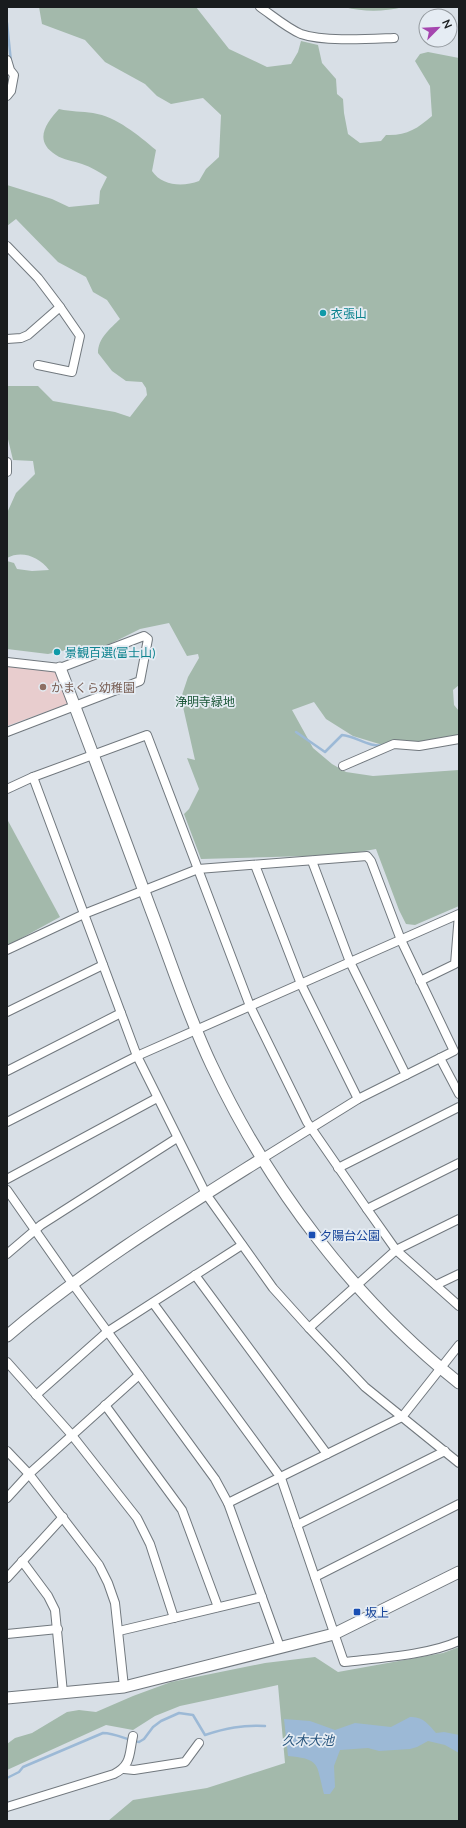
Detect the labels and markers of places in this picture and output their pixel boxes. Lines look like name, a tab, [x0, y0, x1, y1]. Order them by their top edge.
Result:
place label: 衣張山	[331, 306, 367, 321]
marker: 衣張山	[318, 308, 328, 318]
place label: 景観百選(富士山)	[65, 645, 155, 660]
marker: 景観百選(富士山)	[52, 647, 62, 657]
place label: かまくら幼稚園	[51, 680, 135, 695]
marker: かまくら幼稚園	[38, 682, 48, 692]
place label: 夕陽台公園	[320, 1228, 380, 1243]
marker: 夕陽台公園	[307, 1230, 317, 1240]
place label: 坂上	[365, 1605, 389, 1620]
marker: 坂上	[352, 1607, 362, 1617]

